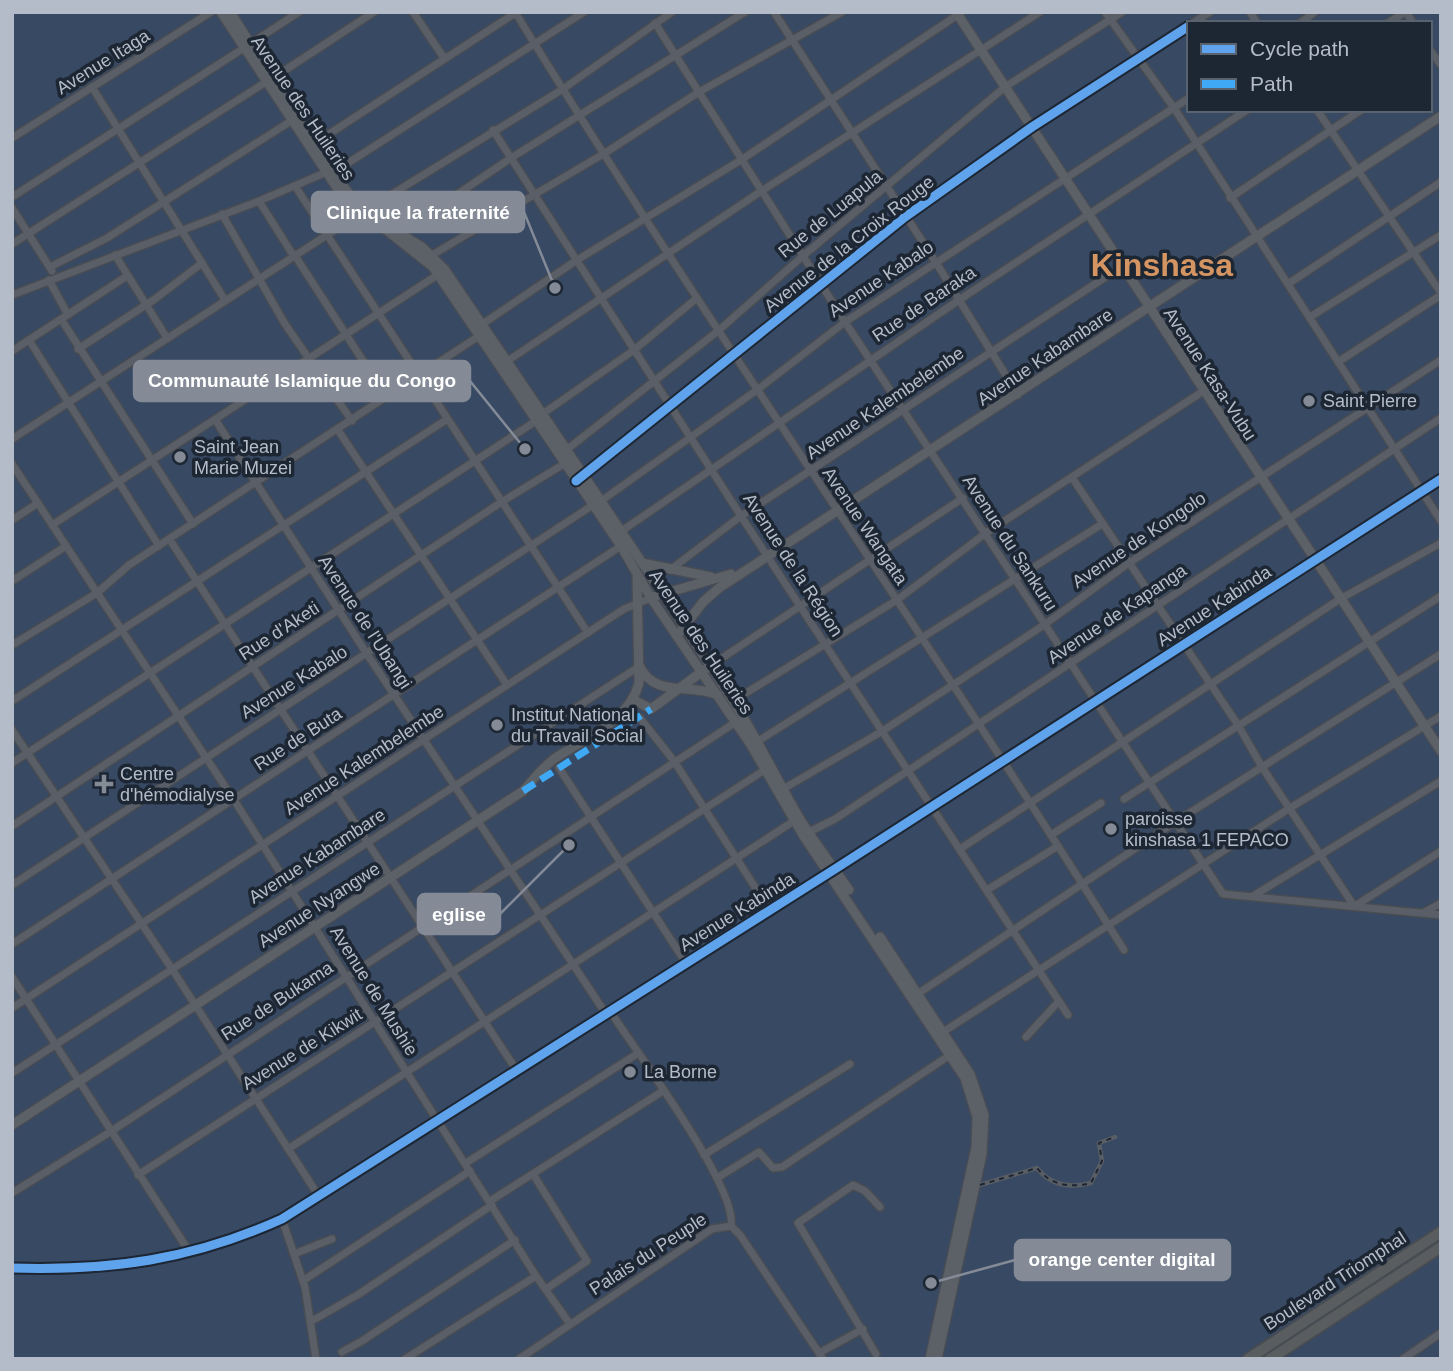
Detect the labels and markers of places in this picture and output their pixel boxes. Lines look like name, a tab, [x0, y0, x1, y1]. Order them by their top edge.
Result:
callout: Clinique la fraternité	[312, 192, 524, 232]
callout: Communauté Islamique du Congo	[134, 361, 470, 401]
place label: Saint Pierre	[1323, 391, 1417, 411]
marker: Saint Pierre	[1301, 393, 1317, 409]
place label: Saint Jean Marie Muzei	[194, 437, 292, 478]
marker: Saint Jean Marie Muzei	[172, 449, 188, 465]
place label: Institut National du Travail Social	[511, 705, 643, 746]
marker: Institut National du Travail Social	[489, 717, 505, 733]
place label: Centre d'hémodialyse	[120, 764, 235, 805]
marker: Centre d'hémodialyse	[94, 774, 114, 794]
place label: paroisse kinshasa 1 FEPACO	[1125, 809, 1289, 850]
marker: paroisse kinshasa 1 FEPACO	[1103, 821, 1119, 837]
callout: eglise	[418, 894, 500, 934]
place label: La Borne	[644, 1062, 717, 1082]
marker: La Borne	[622, 1064, 638, 1080]
callout: orange center digital	[1015, 1240, 1230, 1280]

